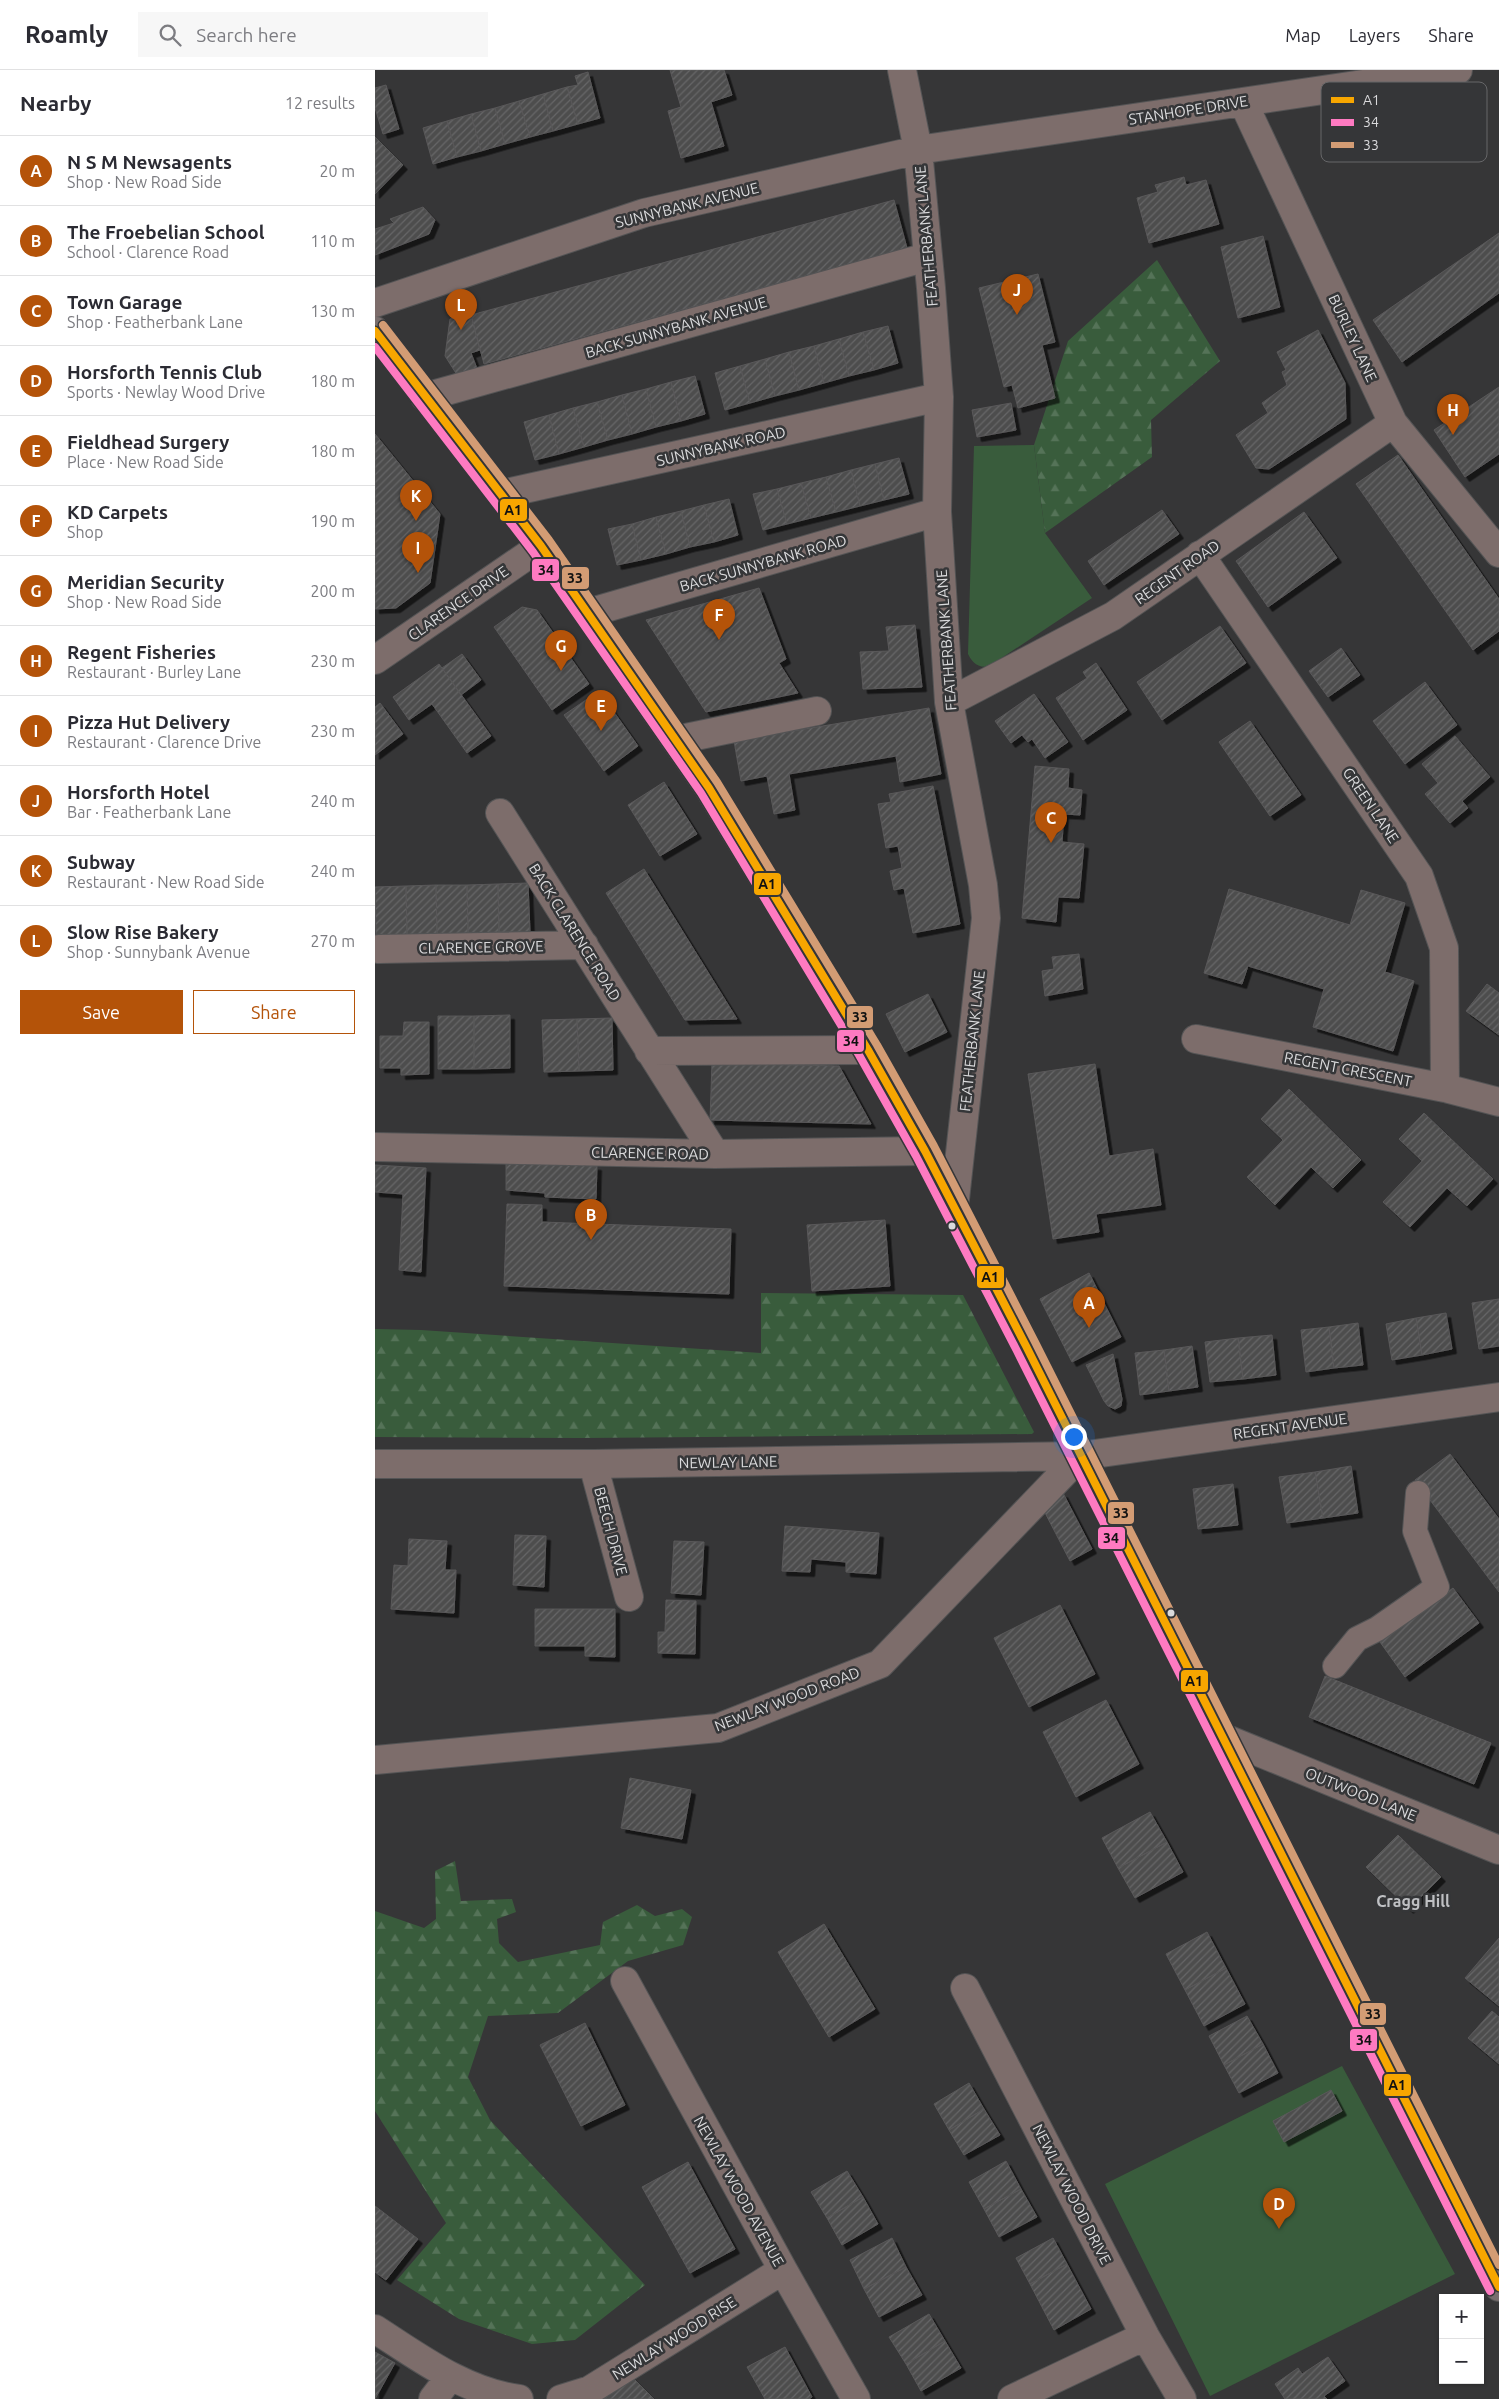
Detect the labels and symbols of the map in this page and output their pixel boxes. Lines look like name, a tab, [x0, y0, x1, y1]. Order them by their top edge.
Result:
legend	[1321, 82, 1487, 162]
street label: STANHOPE DRIVE	[1127, 92, 1249, 128]
text: A1	[1363, 92, 1380, 108]
text: 34	[1363, 114, 1379, 130]
text: 33	[1363, 137, 1379, 153]
street label: FEATHERBANK LANE	[911, 165, 941, 307]
street label: SUNNYBANK AVENUE	[614, 179, 760, 231]
pin: J	[1001, 274, 1033, 315]
pin: L	[445, 289, 477, 330]
street label: BURLEY LANE	[1325, 292, 1381, 384]
street label: BACK SUNNYBANK AVENUE	[583, 293, 769, 361]
pin: H	[1437, 394, 1469, 435]
street label: SUNNYBANK ROAD	[655, 423, 787, 469]
pin: K	[400, 480, 432, 521]
line badge: A1	[499, 498, 528, 522]
text: A1	[504, 502, 522, 518]
street label: BACK SUNNYBANK ROAD	[678, 531, 848, 595]
pin: I	[402, 532, 434, 573]
street label: REGENT ROAD	[1131, 536, 1223, 608]
line badge: 34	[531, 558, 560, 582]
street label: CLARENCE DRIVE	[405, 562, 511, 644]
text: 34	[538, 562, 554, 578]
line badge: 33	[561, 566, 590, 590]
street label: FEATHERBANK LANE	[933, 569, 959, 711]
text: 33	[567, 570, 583, 586]
pin: F	[703, 599, 735, 640]
pin: G	[545, 630, 577, 671]
pin: E	[585, 690, 617, 731]
street label: GREEN LANE	[1340, 764, 1402, 846]
pin: C	[1035, 802, 1067, 843]
street label: BACK CLARENCE ROAD	[526, 860, 624, 1004]
line badge: A1	[753, 872, 782, 896]
text: A1	[758, 876, 776, 892]
street label: CLARENCE GROVE	[418, 937, 544, 957]
street label: FEATHERBANK LANE	[956, 970, 988, 1112]
line badge: 33	[846, 1005, 874, 1029]
text: 33	[852, 1009, 868, 1025]
line badge: 34	[836, 1029, 865, 1053]
text: 34	[843, 1033, 859, 1049]
street label: REGENT CRESCENT	[1283, 1048, 1414, 1090]
street label: CLARENCE ROAD	[591, 1143, 709, 1163]
pin: B	[575, 1199, 607, 1240]
unlabelled marker	[947, 1221, 957, 1231]
line badge: A1	[976, 1265, 1005, 1289]
text: A1	[981, 1269, 999, 1285]
pin: A	[1073, 1287, 1105, 1328]
street label: REGENT AVENUE	[1232, 1410, 1348, 1442]
your location	[1061, 1424, 1087, 1450]
street label: NEWLAY LANE	[678, 1453, 778, 1471]
street label: BEECH DRIVE	[591, 1485, 631, 1577]
line badge: 33	[1107, 1501, 1135, 1525]
text: 33	[1113, 1505, 1129, 1521]
line badge: 34	[1097, 1526, 1126, 1550]
text: 34	[1103, 1530, 1119, 1546]
unlabelled marker	[1166, 1608, 1176, 1618]
street label: NEWLAY WOOD ROAD	[712, 1663, 862, 1735]
line badge: A1	[1180, 1669, 1209, 1693]
text: A1	[1185, 1673, 1203, 1689]
street label: OUTWOOD LANE	[1303, 1764, 1419, 1824]
district label: Cragg Hill	[1376, 1892, 1450, 1910]
line badge: 33	[1359, 2002, 1387, 2026]
text: 33	[1365, 2006, 1381, 2022]
line badge: 34	[1349, 2028, 1378, 2052]
text: 34	[1356, 2032, 1372, 2048]
line badge: A1	[1383, 2073, 1412, 2097]
text: A1	[1388, 2077, 1406, 2093]
street label: NEWLAY WOOD AVENUE	[691, 2113, 787, 2269]
street label: NEWLAY WOOD DRIVE	[1029, 2121, 1115, 2267]
pin: D	[1263, 2188, 1295, 2229]
street label: NEWLAY WOOD RISE	[609, 2293, 739, 2383]

